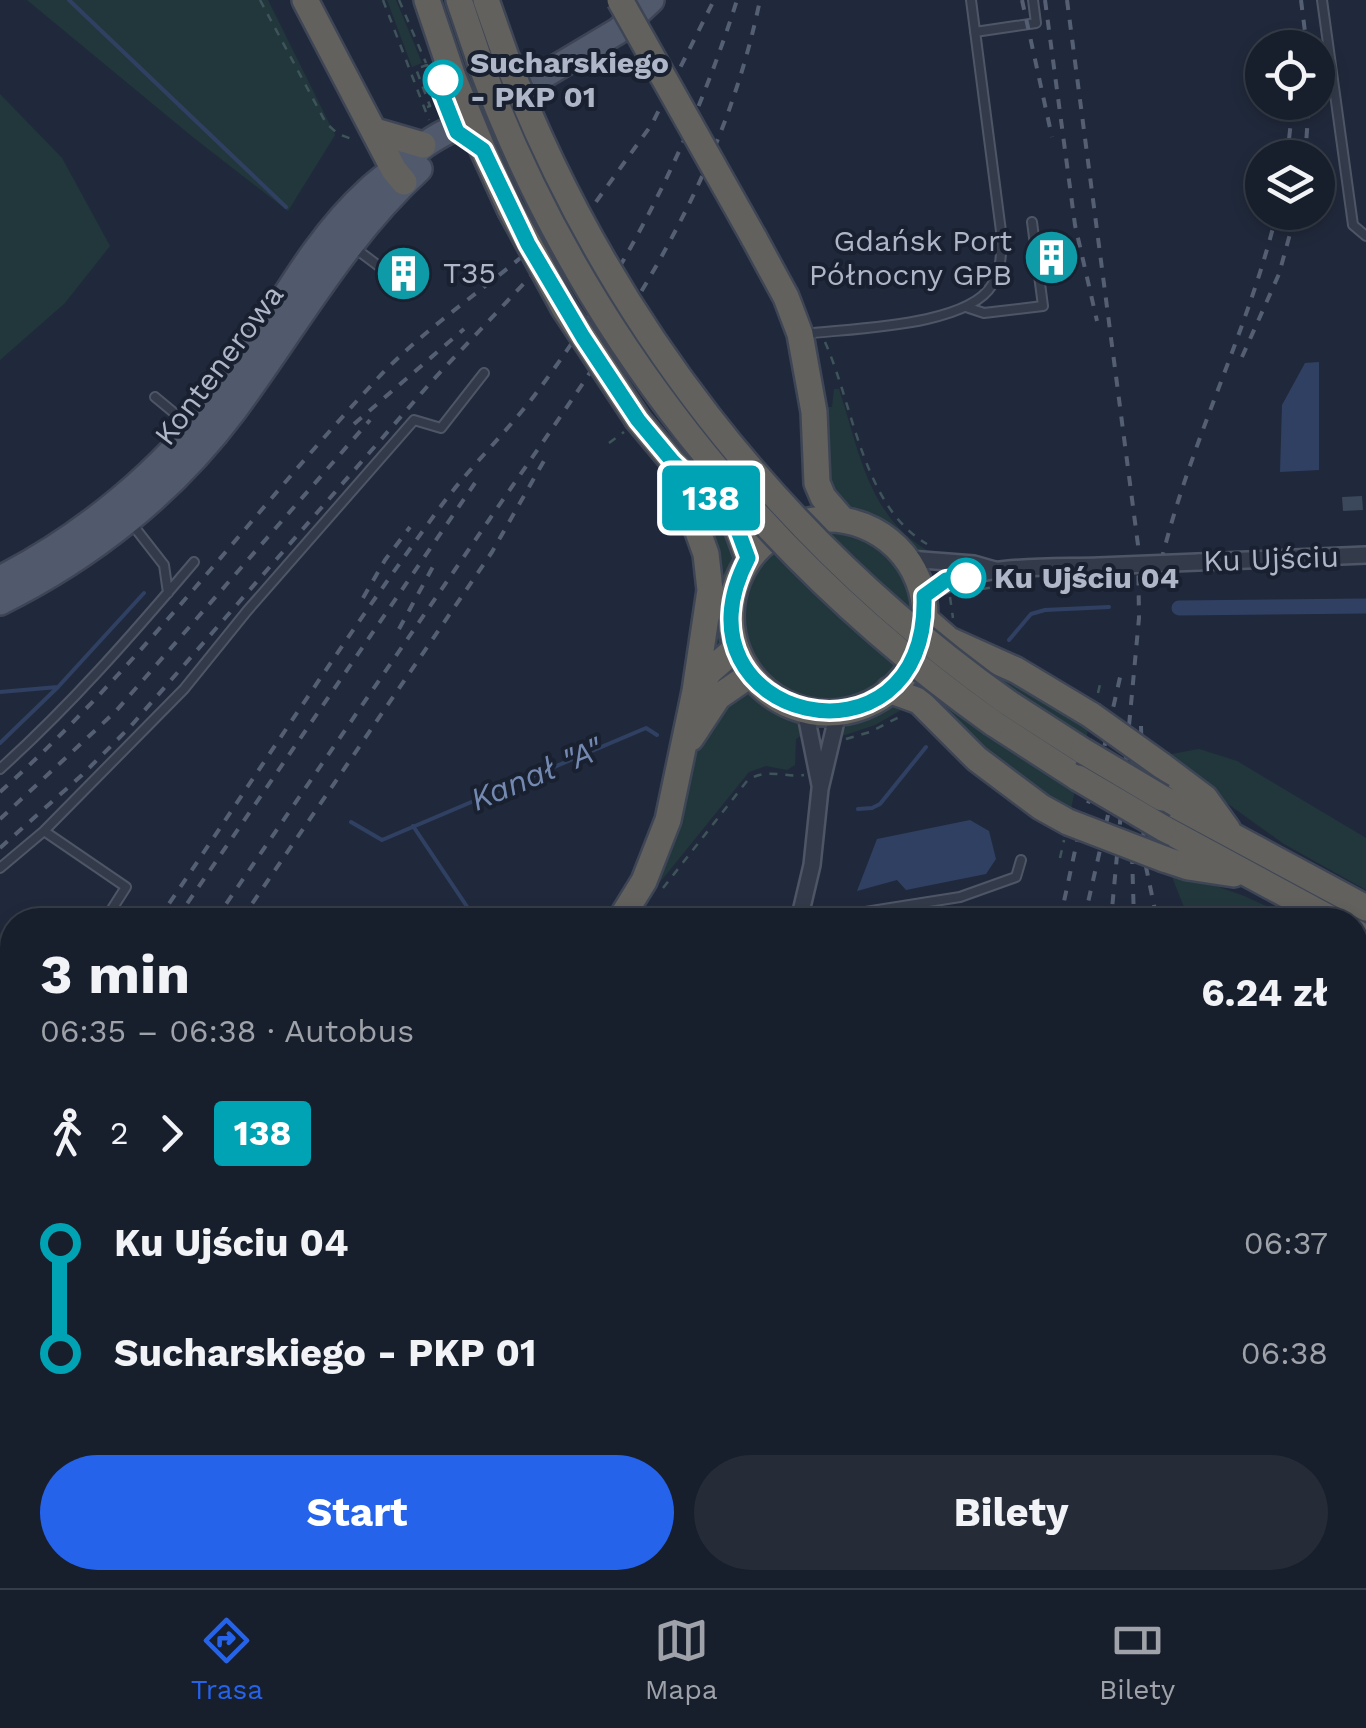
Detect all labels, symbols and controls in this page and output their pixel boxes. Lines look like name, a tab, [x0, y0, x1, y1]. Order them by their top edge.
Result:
map controls	[1245, 30, 1335, 230]
button: locate	[1245, 30, 1335, 120]
place label: Sucharskiego - PKP 01	[470, 45, 669, 114]
marker: Sucharskiego - PKP 01	[424, 61, 462, 99]
button: layers	[1245, 140, 1335, 230]
place label: Gdańsk Port Północny GPB	[809, 223, 1012, 292]
building icon: Gdańsk Port Północny GPB	[1021, 228, 1081, 288]
building icon: T35	[374, 243, 434, 303]
place label: T35	[443, 255, 496, 290]
street label: Kontenerowa	[147, 278, 290, 452]
line badge: 138	[654, 466, 768, 530]
text: 138	[682, 477, 740, 519]
street label: Ku Ujściu	[1202, 539, 1339, 578]
marker: Ku Ujściu 04	[947, 559, 985, 597]
place label: Ku Ujściu 04	[994, 560, 1179, 595]
water label: Kanał "A"	[465, 728, 610, 819]
text: 3 min	[40, 942, 190, 1006]
text: 6.24 zł	[1201, 971, 1328, 1015]
text: 06:35 – 06:38 · Autobus	[40, 1012, 414, 1050]
icon: walk	[40, 1106, 95, 1161]
icon: forward	[144, 1106, 199, 1161]
text: 138	[234, 1112, 291, 1154]
text: 2	[110, 1114, 129, 1152]
text: Ku Ujściu 04	[114, 1221, 349, 1265]
text: 06:37	[1244, 1224, 1328, 1262]
text: Sucharskiego - PKP 01	[114, 1331, 536, 1375]
text: 06:38	[1241, 1334, 1328, 1372]
button: Start	[40, 1455, 674, 1570]
button: Bilety	[694, 1455, 1328, 1570]
tab: Trasa	[191, 1613, 263, 1706]
tab: Mapa	[645, 1613, 718, 1706]
tab: Bilety	[1099, 1613, 1175, 1706]

